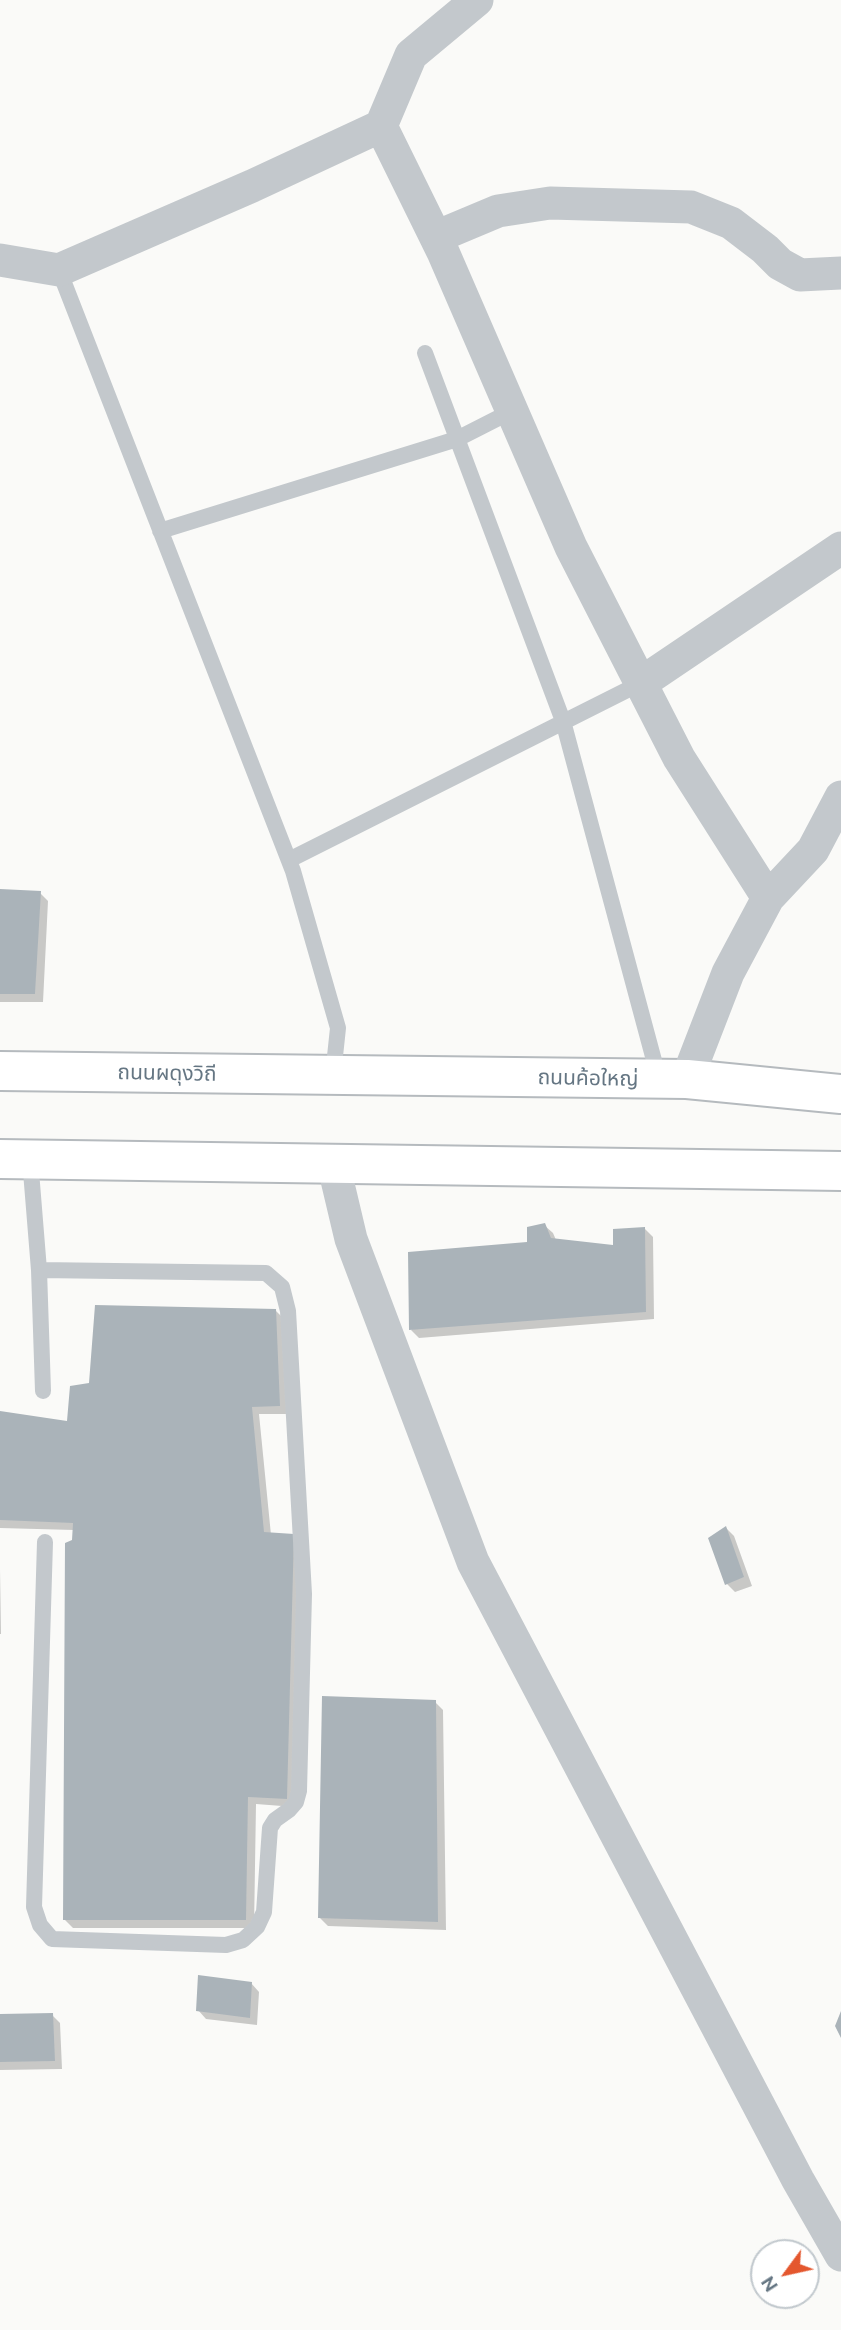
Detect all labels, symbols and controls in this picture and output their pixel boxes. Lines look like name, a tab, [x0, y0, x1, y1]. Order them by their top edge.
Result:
street label: ถนนผดุงวิถี	[117, 1060, 217, 1086]
street label: ถนนค้อใหญ่	[537, 1065, 639, 1091]
north arrow	[750, 2239, 820, 2309]
text: N	[756, 2272, 782, 2296]

